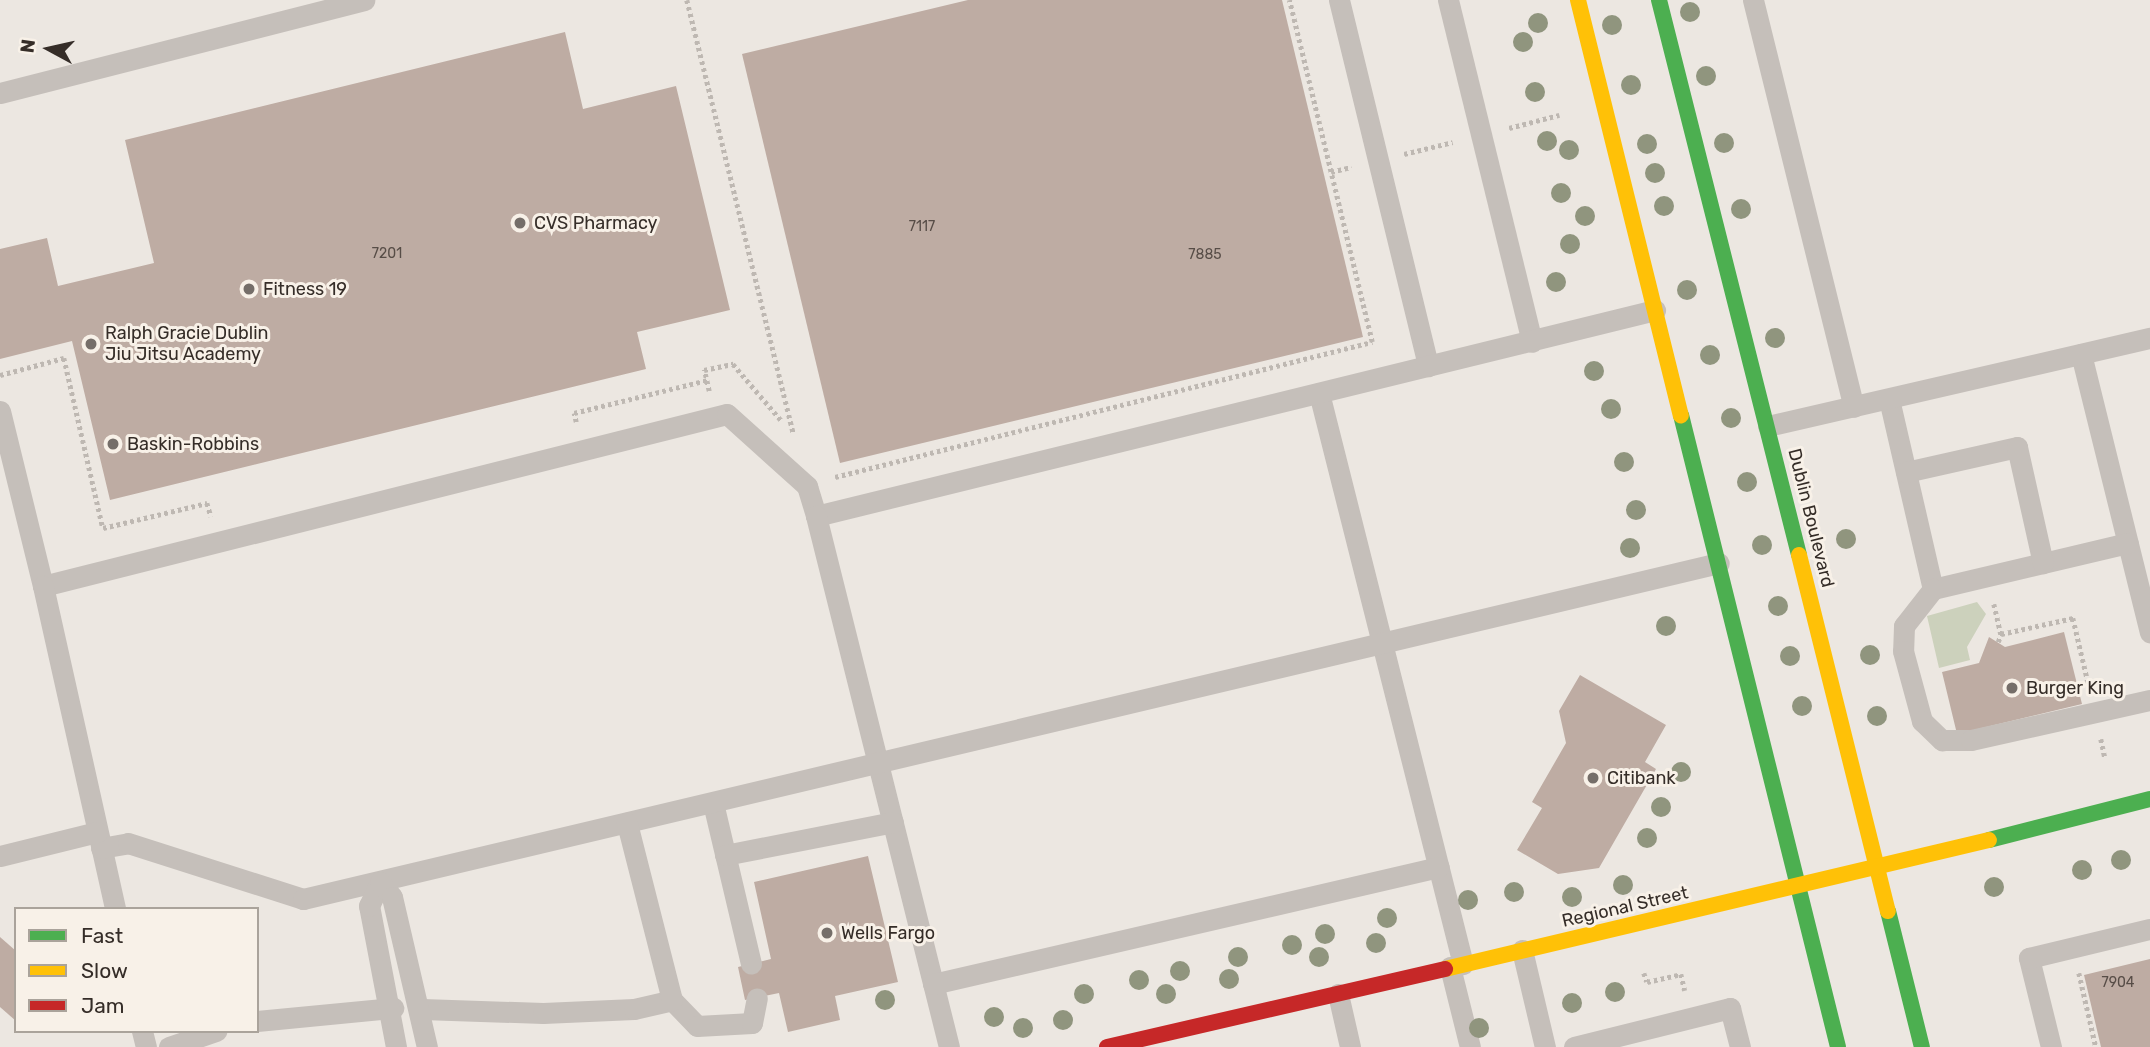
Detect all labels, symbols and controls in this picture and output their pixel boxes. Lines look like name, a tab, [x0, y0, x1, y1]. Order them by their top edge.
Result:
north arrow	[14, 14, 84, 84]
text: N	[15, 38, 40, 54]
place label: CVS Pharmacy	[534, 212, 658, 234]
marker: CVS Pharmacy	[512, 215, 528, 231]
house number: 7117	[909, 219, 935, 235]
house number: 7201	[372, 246, 402, 262]
house number: 7885	[1188, 247, 1222, 263]
place label: Fitness 19	[263, 278, 347, 300]
marker: Fitness 19	[241, 281, 257, 297]
place label: Ralph Gracie Dublin Jiu Jitsu Academy	[105, 323, 268, 366]
marker: Ralph Gracie Dublin Jiu Jitsu Academy	[83, 336, 99, 352]
place label: Baskin-Robbins	[127, 433, 259, 455]
marker: Baskin-Robbins	[105, 436, 121, 452]
street label: Dublin Boulevard	[1783, 446, 1839, 590]
place label: Burger King	[2026, 677, 2124, 699]
marker: Burger King	[2004, 680, 2020, 696]
place label: Citibank	[1607, 767, 1676, 789]
marker: Citibank	[1585, 770, 1601, 786]
street label: Regional Street	[1560, 882, 1690, 932]
legend	[14, 907, 259, 1033]
place label: Wells Fargo	[841, 922, 935, 944]
text: Fast	[81, 923, 123, 948]
marker: Wells Fargo	[819, 925, 835, 941]
text: Slow	[81, 958, 128, 983]
house number: 7904	[2101, 975, 2135, 991]
text: Jam	[81, 993, 125, 1018]

